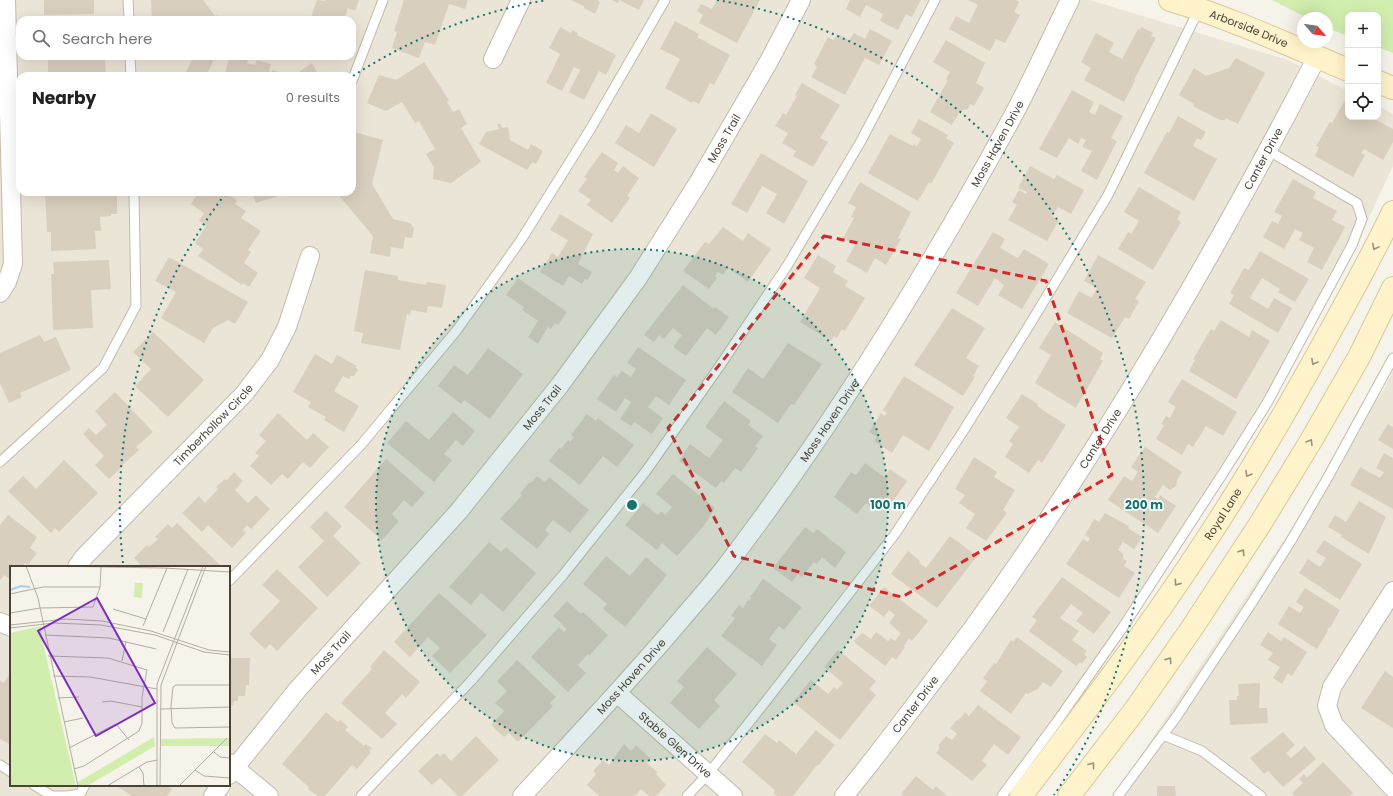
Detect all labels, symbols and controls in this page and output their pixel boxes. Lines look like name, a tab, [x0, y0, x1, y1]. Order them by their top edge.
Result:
street label: Arborside Drive	[1207, 6, 1291, 51]
north arrow	[1297, 12, 1333, 48]
map controls	[1345, 12, 1381, 120]
button: +	[1345, 12, 1381, 48]
search box	[16, 16, 356, 60]
icon: search	[30, 27, 52, 49]
text: Search here	[62, 28, 152, 49]
button: −	[1345, 48, 1381, 84]
button: locate	[1345, 84, 1381, 120]
text: Nearby	[32, 86, 96, 110]
text: 0 results	[286, 88, 340, 107]
street label: Moss Haven Drive	[967, 97, 1028, 190]
street label: Moss Trail	[703, 111, 744, 166]
street label: Canter Drive	[1240, 125, 1287, 193]
one-way arrow	[1372, 243, 1380, 250]
one-way arrow	[1311, 357, 1318, 365]
street label: Moss Haven Drive	[796, 376, 863, 465]
street label: Timberhollow Circle	[170, 381, 257, 469]
street label: Moss Trail	[519, 381, 565, 433]
street label: Canter Drive	[1075, 405, 1125, 472]
one-way arrow	[1306, 439, 1313, 446]
one-way arrow	[1246, 470, 1253, 477]
street label: Royal Lane	[1200, 485, 1246, 543]
text: 100 m	[870, 496, 906, 513]
text: 200 m	[1125, 496, 1163, 513]
centre of rings	[625, 498, 639, 512]
one-way arrow	[1237, 549, 1245, 556]
inset map	[10, 566, 230, 786]
one-way arrow	[1174, 579, 1182, 586]
street label: Moss Trail	[307, 627, 355, 678]
street label: Moss Haven Drive	[593, 635, 670, 718]
one-way arrow	[1164, 657, 1172, 664]
street label: Canter Drive	[888, 672, 943, 737]
street label: Stable Glen Drive	[635, 708, 716, 782]
one-way arrow	[1088, 762, 1095, 769]

